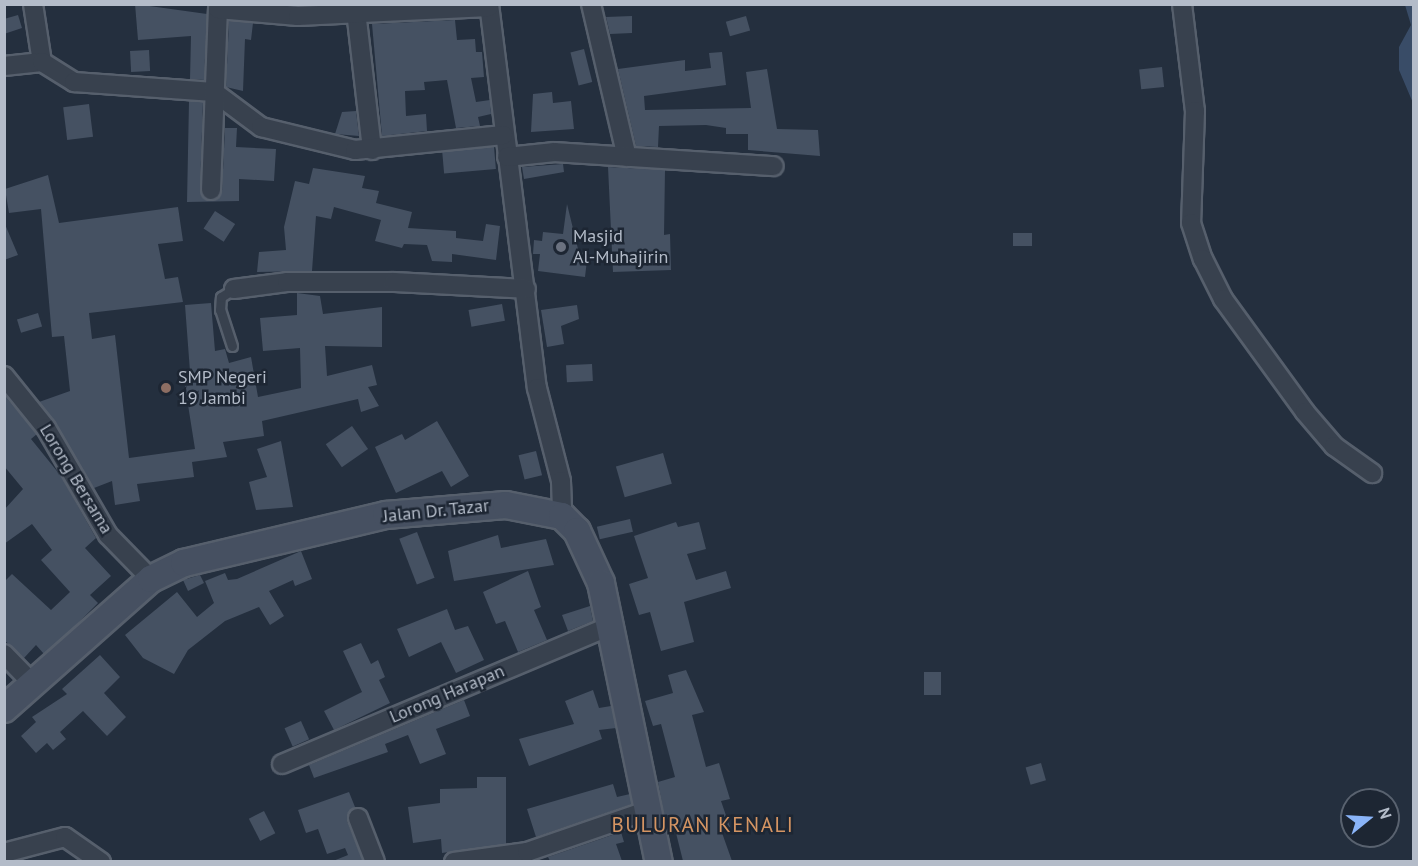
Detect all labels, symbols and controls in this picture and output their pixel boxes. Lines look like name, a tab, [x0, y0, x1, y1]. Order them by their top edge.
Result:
place label: Masjid Al-Muhajirin	[573, 226, 668, 268]
marker: Masjid Al-Muhajirin	[554, 240, 568, 254]
place label: SMP Negeri 19 Jambi	[178, 367, 267, 410]
marker: SMP Negeri 19 Jambi	[159, 381, 173, 395]
street label: Lorong Bersama	[35, 420, 117, 538]
street label: Jalan Dr. Tazar	[381, 495, 491, 527]
street label: Lorong Harapan	[386, 660, 508, 728]
north arrow	[1340, 788, 1400, 848]
text: N	[1374, 805, 1396, 821]
district label: BULURAN KENALI	[612, 812, 794, 838]

